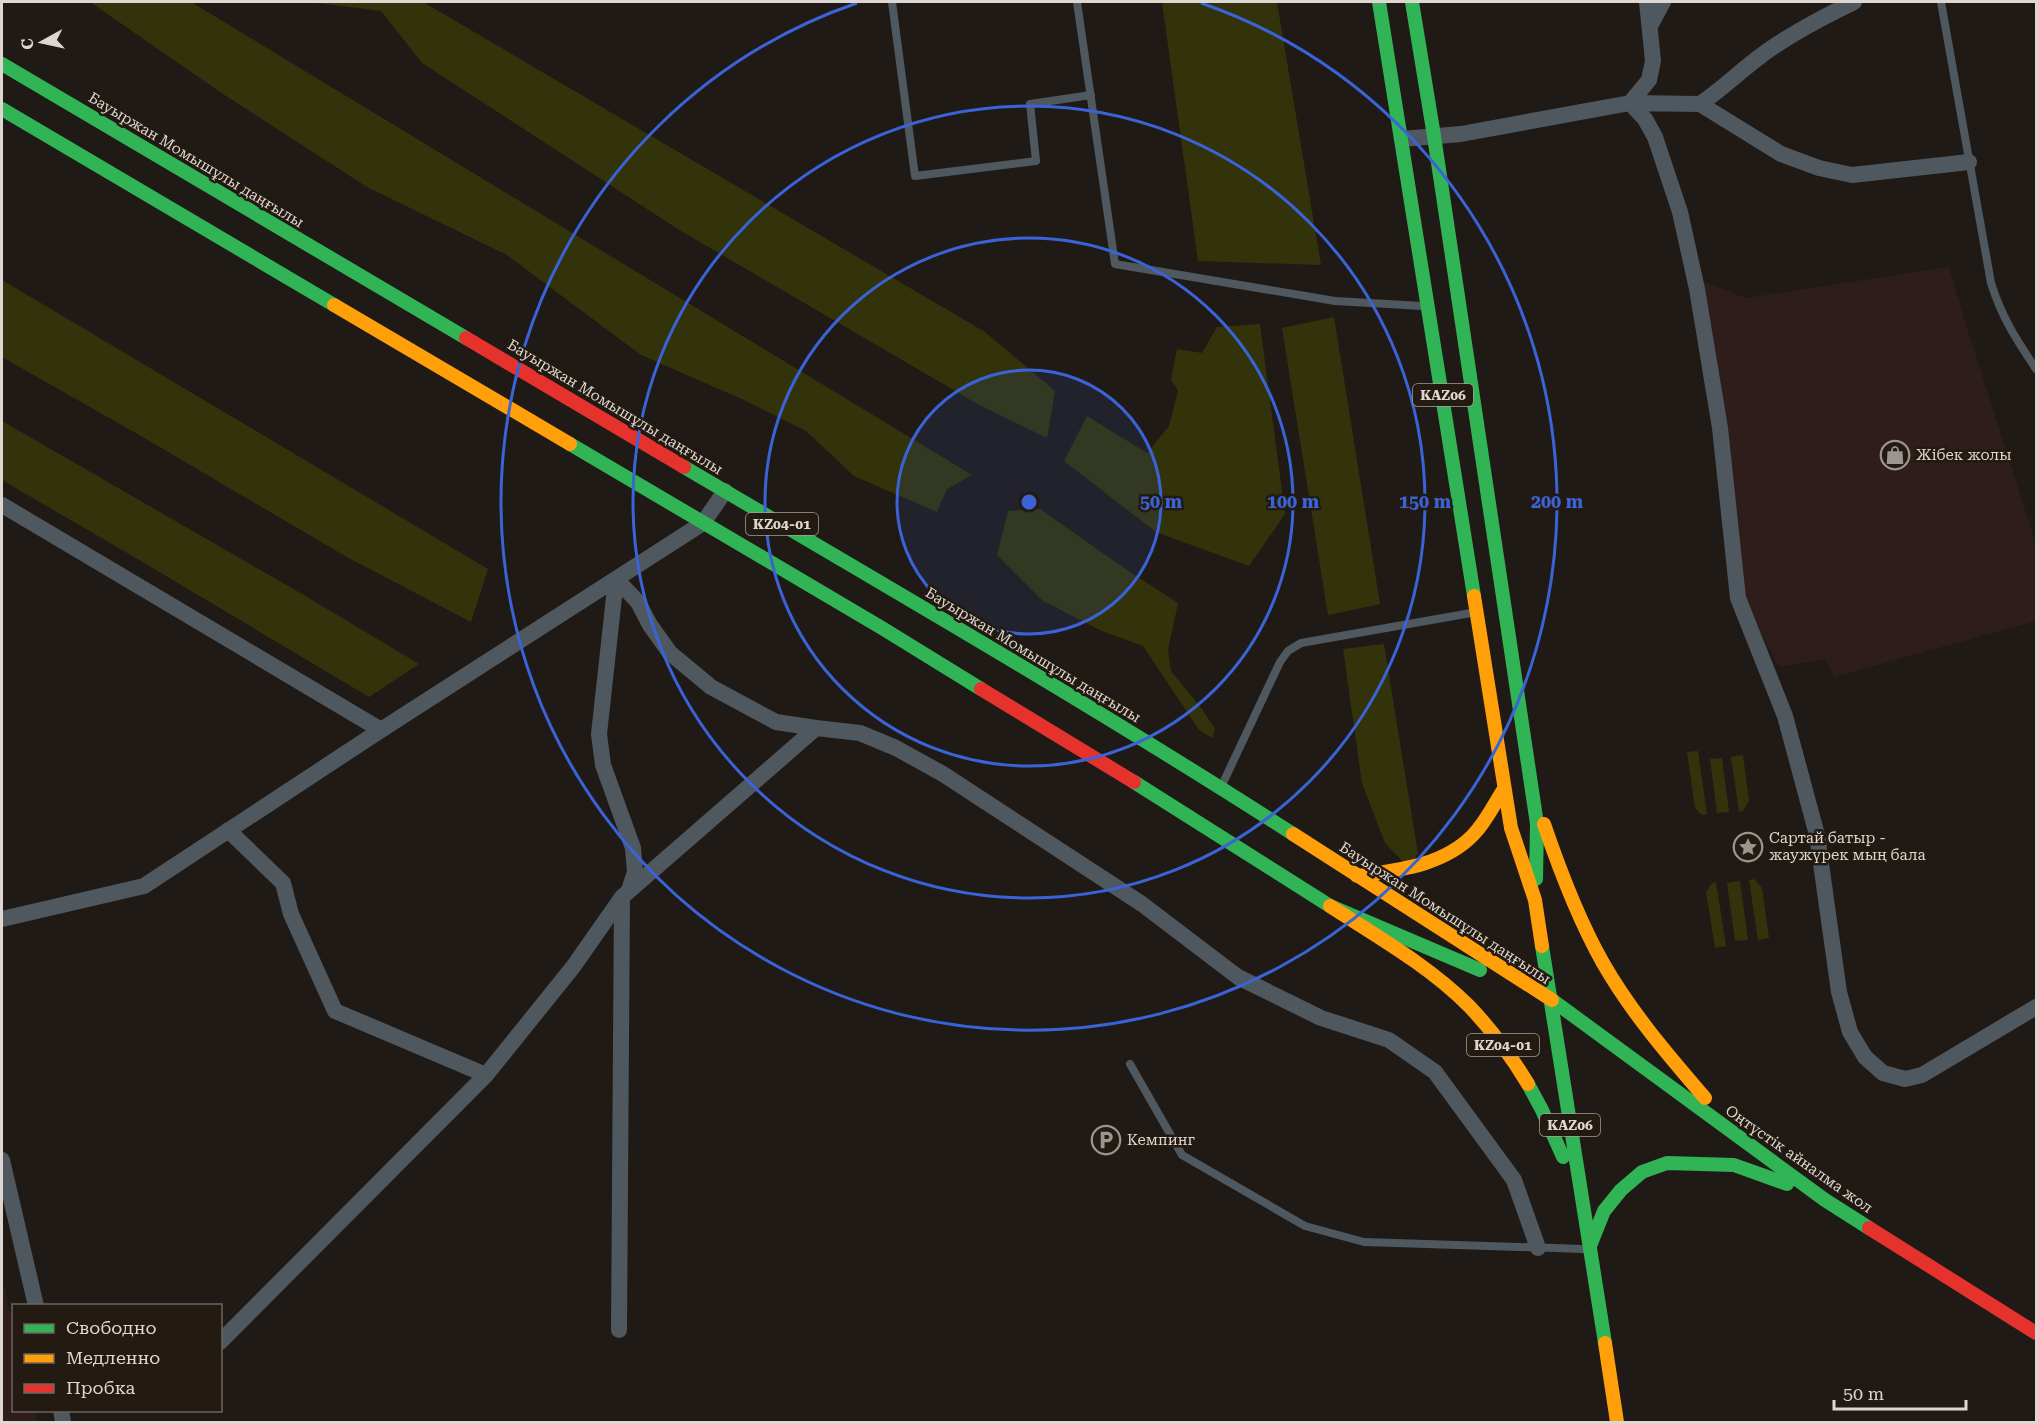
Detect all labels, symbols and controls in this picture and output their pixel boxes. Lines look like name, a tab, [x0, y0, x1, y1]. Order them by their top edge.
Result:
north arrow	[12, 12, 72, 72]
text: С	[17, 37, 38, 51]
street label: Бауыржан Момышұлы даңғылы	[85, 88, 307, 232]
street label: Бауыржан Момышұлы даңғылы	[504, 335, 726, 479]
road number: KАZ06	[1413, 384, 1473, 406]
shop icon: Жібек жолы	[1879, 439, 1911, 471]
place label: Жібек жолы	[1916, 446, 2011, 464]
text: 50 m	[1140, 491, 1183, 512]
text: 100 m	[1267, 491, 1320, 512]
text: 150 m	[1399, 491, 1452, 512]
text: 200 m	[1531, 491, 1584, 512]
centre of rings	[1019, 492, 1039, 512]
road number: KZ04-01	[746, 513, 818, 535]
street label: Бауыржан Момышұлы даңғылы	[922, 583, 1144, 727]
place label: Сартай батыр - жаужүрек мың бала	[1769, 829, 1926, 864]
place icon: Сартай батыр - жаужүрек мың бала	[1732, 831, 1764, 863]
street label: Бауыржан Момышұлы даңғылы	[1336, 838, 1554, 988]
road number: KZ04-01	[1467, 1034, 1539, 1056]
street label: Оңтүстік айналма жол	[1722, 1101, 1876, 1217]
road number: KАZ06	[1540, 1114, 1600, 1136]
parking icon: Кемпинг	[1090, 1124, 1122, 1156]
place label: Кемпинг	[1127, 1131, 1195, 1149]
legend	[12, 1304, 222, 1412]
text: Свободно	[66, 1317, 156, 1338]
text: Медленно	[66, 1347, 160, 1368]
scale bar	[1834, 1373, 1966, 1411]
text: Пробка	[66, 1377, 135, 1398]
text: 50 m	[1843, 1383, 1884, 1404]

